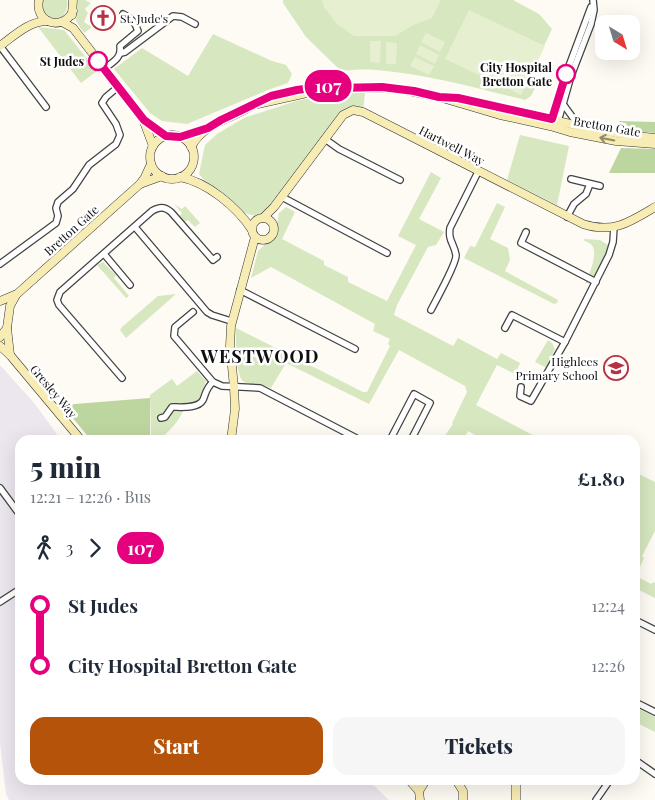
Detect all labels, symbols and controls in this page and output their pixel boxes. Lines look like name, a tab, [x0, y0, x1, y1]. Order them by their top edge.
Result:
church icon: St. Jude's	[90, 5, 116, 31]
place label: St. Jude's	[120, 10, 168, 26]
north arrow	[595, 15, 640, 60]
map controls	[595, 15, 640, 60]
marker: St Judes	[88, 51, 108, 71]
place label: St Judes	[40, 53, 84, 69]
place label: City Hospital Bretton Gate	[480, 59, 552, 89]
marker: City Hospital Bretton Gate	[556, 64, 576, 84]
line badge: 107	[299, 70, 357, 102]
text: 107	[315, 74, 341, 98]
street label: Bretton Gate	[572, 112, 642, 140]
street label: Hartwell Way	[417, 122, 487, 168]
one-way arrow	[599, 134, 615, 144]
street label: Bretton Gate	[40, 201, 102, 259]
district label: WESTWOOD	[199, 344, 320, 368]
place label: Highlees Primary School	[516, 353, 599, 383]
school or university icon: Highlees Primary School	[603, 355, 629, 381]
street label: Gresley Way	[27, 361, 81, 421]
text: 5 min	[30, 448, 101, 485]
text: £1.80	[577, 465, 625, 491]
text: 12:21 – 12:26 · Bus	[30, 486, 151, 507]
icon: walk	[30, 534, 58, 562]
icon: forward	[81, 534, 109, 562]
text: 107	[127, 536, 154, 560]
text: 3	[66, 537, 73, 558]
text: St Judes	[68, 592, 138, 618]
text: 12:24	[592, 595, 625, 616]
text: City Hospital Bretton Gate	[68, 652, 297, 678]
text: 12:26	[591, 655, 625, 676]
button: Start	[30, 717, 323, 775]
button: Tickets	[333, 717, 625, 775]

